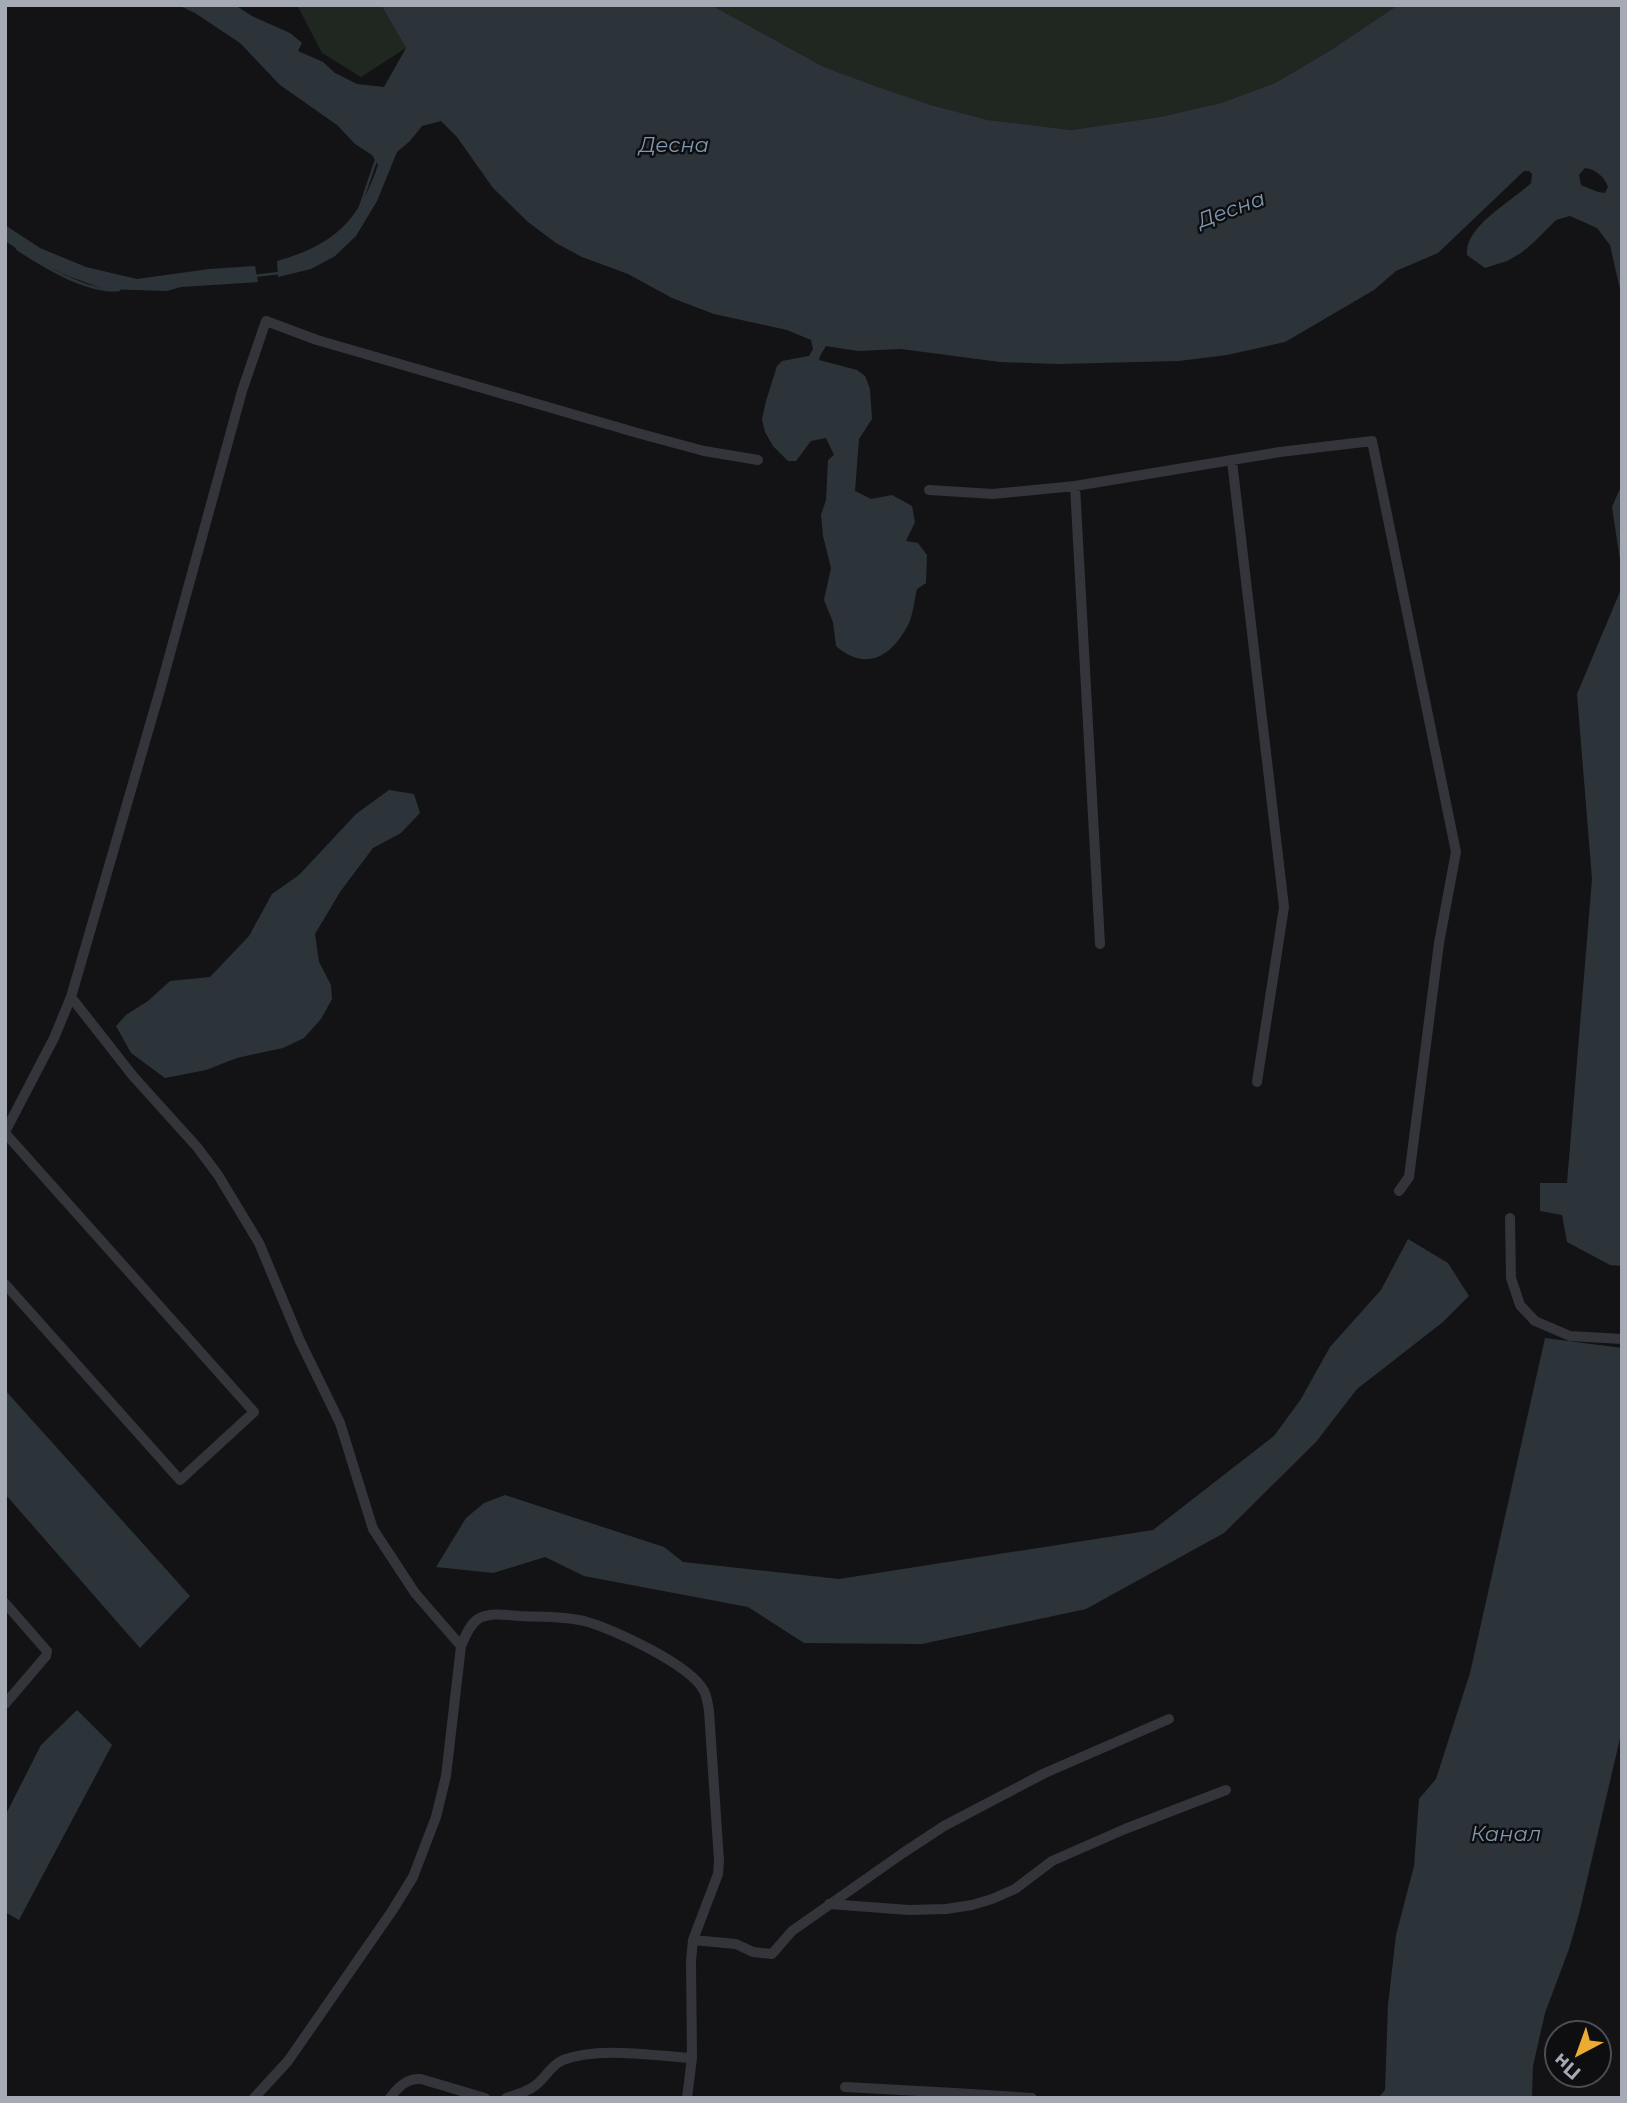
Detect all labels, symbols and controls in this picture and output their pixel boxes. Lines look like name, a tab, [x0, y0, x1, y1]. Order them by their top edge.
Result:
water label: Десна	[637, 132, 709, 157]
water label: Десна	[1192, 185, 1268, 233]
water label: Канал	[1471, 1821, 1541, 1846]
north arrow	[1543, 2019, 1613, 2089]
text: Пн	[1549, 2048, 1586, 2085]

